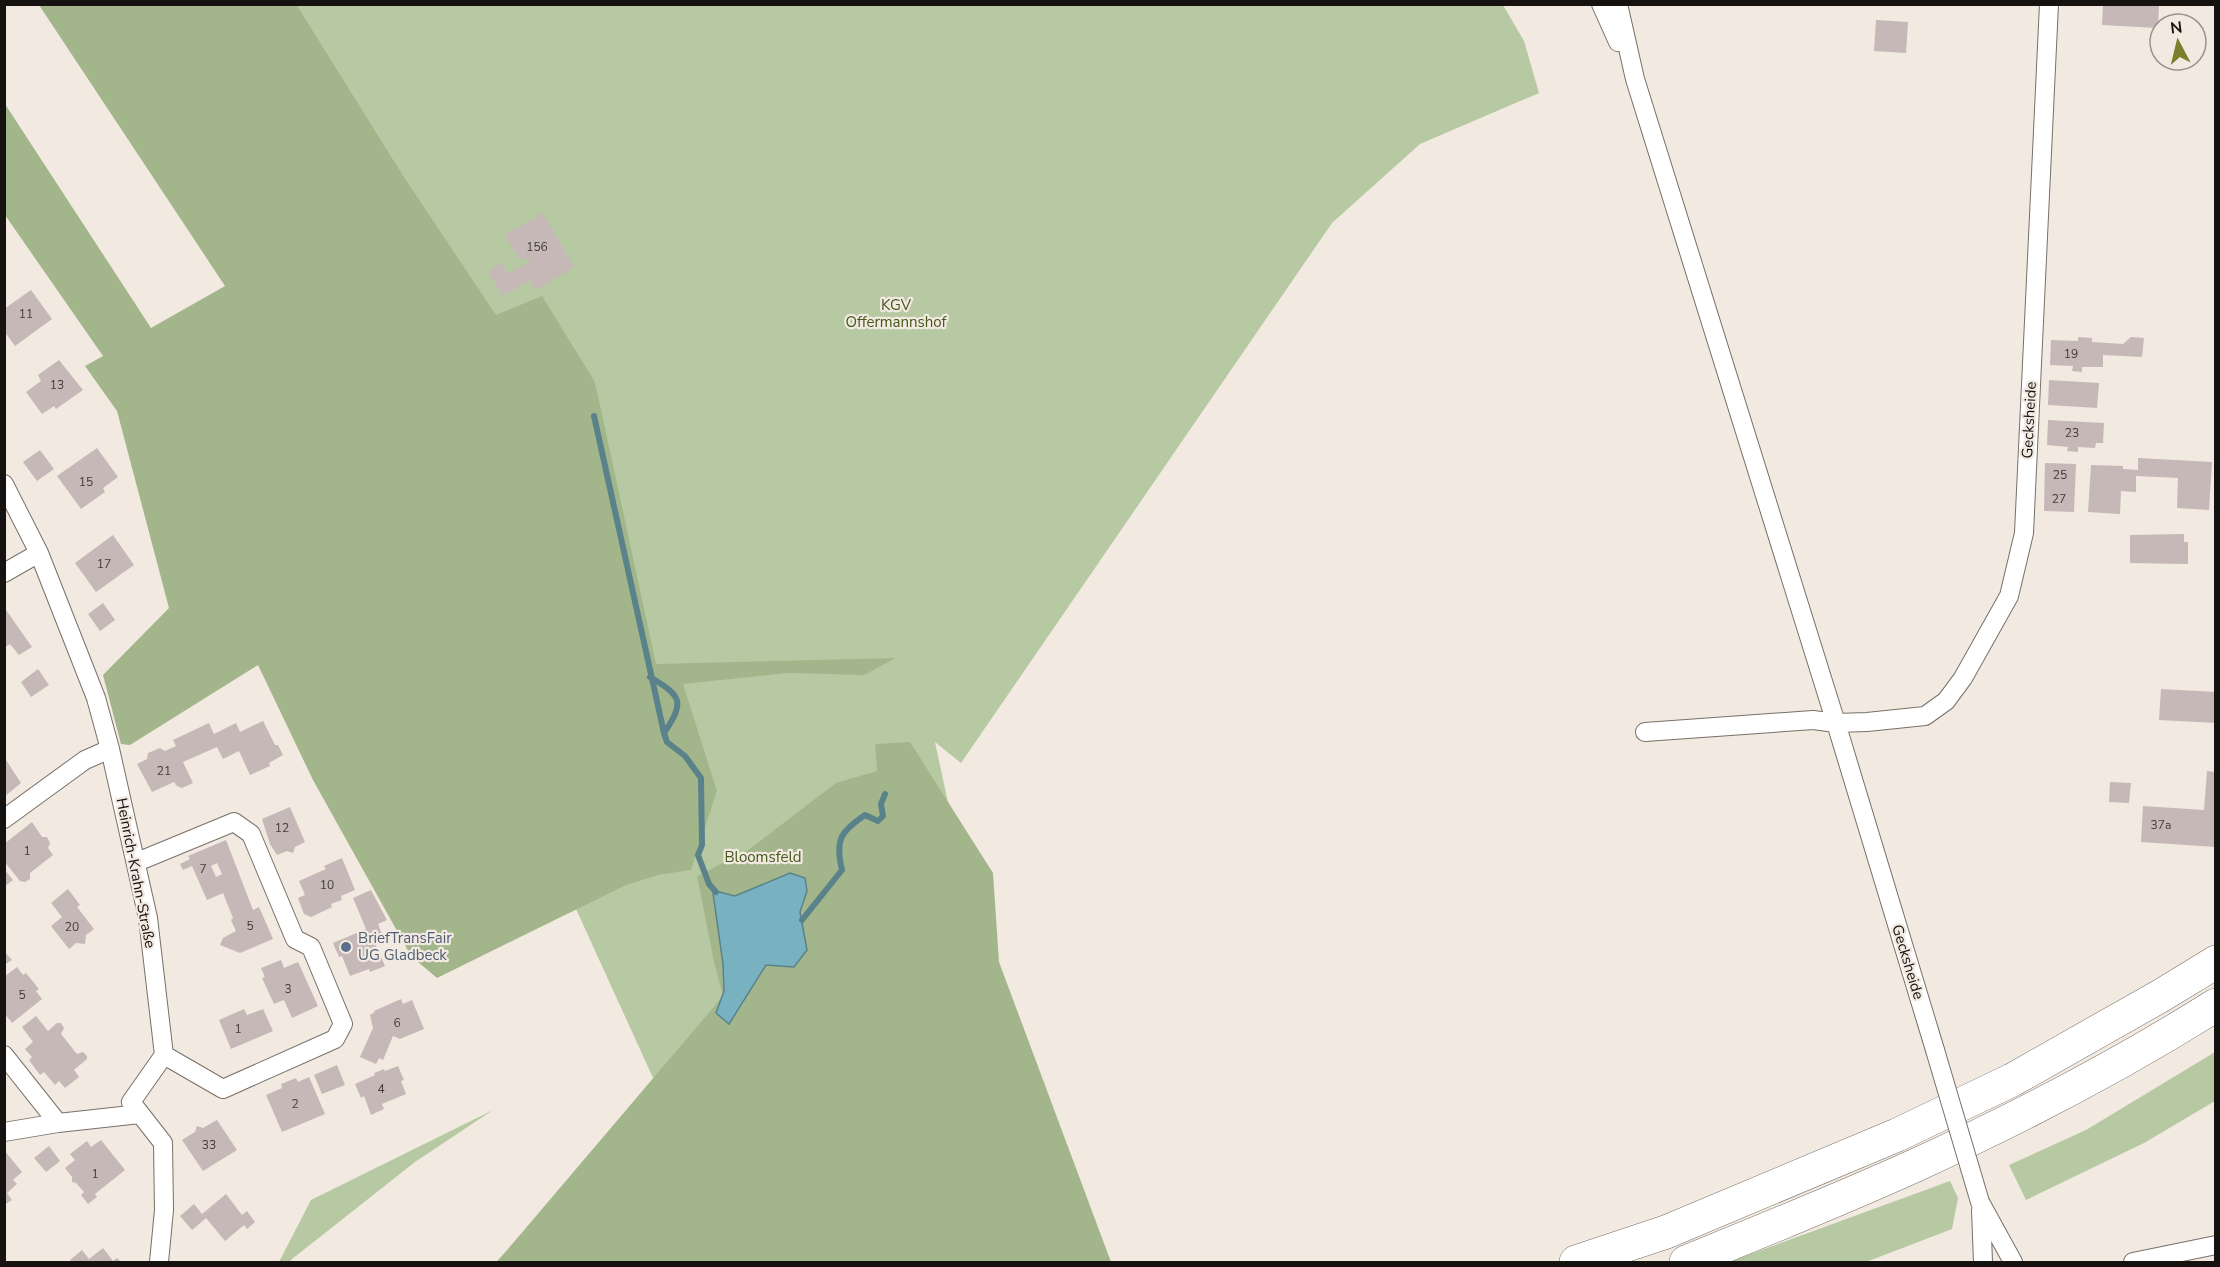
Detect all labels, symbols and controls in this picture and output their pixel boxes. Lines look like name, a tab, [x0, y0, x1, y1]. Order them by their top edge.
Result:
north arrow	[2148, 12, 2208, 72]
text: N	[2169, 16, 2184, 40]
house number: 156	[526, 239, 548, 255]
park label: KGV Offermannshof	[845, 295, 948, 332]
house number: 11	[19, 306, 33, 322]
house number: 19	[2064, 346, 2078, 362]
house number: 13	[50, 377, 64, 393]
street label: Gecksheide	[2017, 381, 2041, 459]
house number: 23	[2065, 425, 2079, 441]
house number: 25	[2053, 467, 2067, 483]
house number: 15	[79, 474, 93, 490]
house number: 27	[2052, 491, 2066, 507]
house number: 17	[97, 556, 111, 572]
house number: 21	[157, 763, 171, 779]
street label: Heinrich-Krahn-Straße	[112, 796, 160, 950]
house number: 37a	[2151, 817, 2171, 833]
house number: 12	[275, 820, 289, 836]
house number: 1	[23, 843, 31, 859]
park label: Bloomsfeld	[724, 847, 802, 867]
house number: 7	[199, 861, 207, 877]
house number: 10	[320, 877, 334, 893]
house number: 5	[246, 918, 254, 934]
house number: 20	[65, 919, 79, 935]
street label: Gecksheide	[1887, 922, 1929, 1002]
place label: BriefTransFair UG Gladbeck	[358, 928, 452, 965]
marker: BriefTransFair UG Gladbeck	[339, 940, 353, 954]
house number: 3	[284, 981, 292, 997]
house number: 5	[18, 987, 26, 1003]
house number: 6	[393, 1015, 401, 1031]
house number: 1	[234, 1021, 242, 1037]
house number: 4	[377, 1081, 385, 1097]
house number: 2	[291, 1096, 299, 1112]
house number: 33	[202, 1137, 216, 1153]
house number: 1	[91, 1166, 99, 1182]

